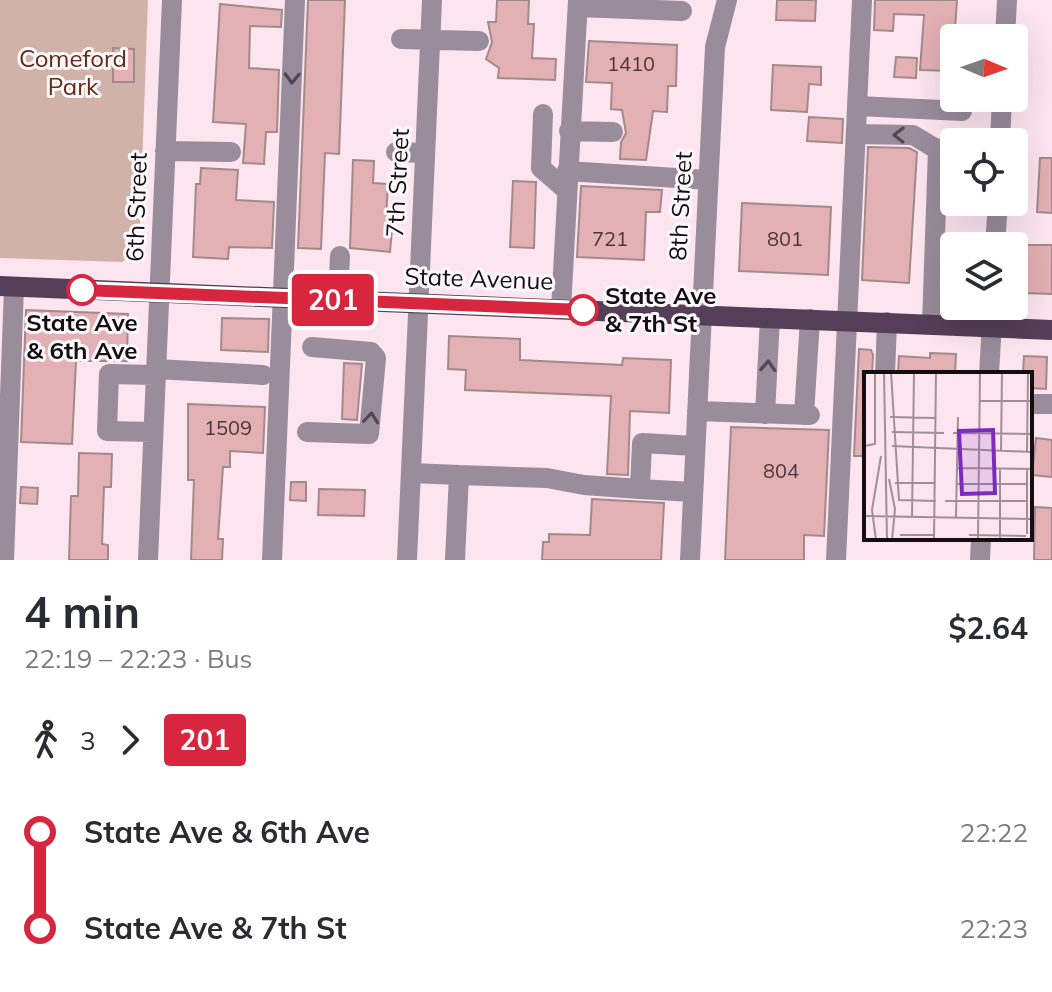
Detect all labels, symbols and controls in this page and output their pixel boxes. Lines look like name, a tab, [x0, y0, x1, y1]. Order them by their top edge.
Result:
north arrow	[940, 24, 1028, 112]
map controls	[940, 24, 1028, 320]
park label: Comeford Park	[19, 43, 127, 101]
house number: 1410	[607, 51, 655, 76]
one-way arrow	[284, 72, 301, 85]
street label: 7th Street	[379, 127, 415, 238]
one-way arrow	[892, 127, 905, 144]
button: locate	[940, 128, 1028, 216]
street label: 8th Street	[662, 150, 698, 261]
street label: 6th Street	[119, 152, 153, 262]
house number: 721	[592, 226, 628, 251]
house number: 801	[767, 226, 803, 251]
button: layers	[940, 232, 1028, 320]
street label: State Avenue	[404, 260, 554, 296]
line badge: 201	[287, 274, 379, 326]
marker: State Ave & 6th Ave	[67, 275, 97, 305]
place label: State Ave & 7th St	[605, 280, 716, 338]
text: 201	[308, 282, 358, 317]
marker: State Ave & 7th St	[568, 295, 598, 325]
place label: State Ave & 6th Ave	[26, 307, 138, 365]
one-way arrow	[759, 359, 776, 372]
inset map	[864, 372, 1032, 540]
one-way arrow	[363, 411, 380, 424]
house number: 1509	[204, 415, 252, 440]
house number: 804	[763, 458, 799, 483]
text: 4 min	[24, 584, 140, 639]
text: $2.64	[949, 609, 1028, 647]
text: 22:19 – 22:23 · Bus	[24, 642, 253, 675]
icon: walk	[24, 718, 68, 762]
icon: forward	[108, 718, 152, 762]
text: 201	[180, 722, 230, 757]
text: 3	[80, 724, 96, 757]
text: State Ave & 6th Ave	[84, 813, 370, 851]
text: 22:22	[960, 816, 1028, 849]
text: State Ave & 7th St	[84, 909, 347, 947]
text: 22:23	[960, 912, 1028, 945]

